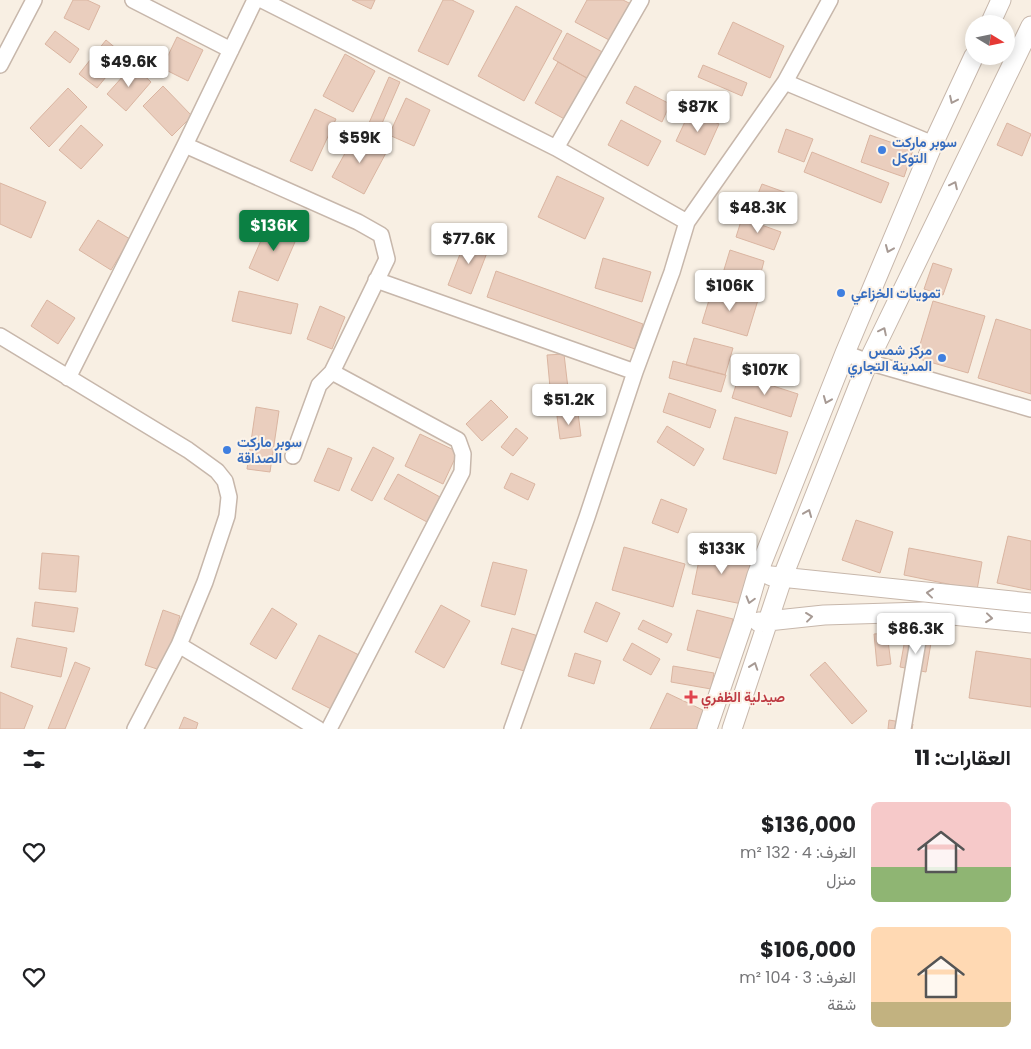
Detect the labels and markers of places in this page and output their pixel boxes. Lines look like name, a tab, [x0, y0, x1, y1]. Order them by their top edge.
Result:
pin: $49.6K	[88, 46, 170, 88]
pin: $87K	[668, 90, 728, 133]
pin: $59K	[330, 121, 390, 164]
place label: سوبر ماركت التوكل	[892, 132, 957, 168]
marker: سوبر ماركت التوكل	[876, 144, 888, 156]
pin: $48.3K	[717, 192, 799, 234]
pin: $136K	[239, 210, 309, 252]
pin: $77.6K	[428, 222, 510, 265]
pin: $106K	[695, 270, 765, 312]
place label: تموينات الخزاعي	[851, 283, 941, 305]
marker: تموينات الخزاعي	[835, 287, 847, 299]
place label: مركز شمس المدينة التجاري	[847, 340, 932, 378]
marker: مركز شمس المدينة التجاري	[936, 352, 948, 364]
pin: $107K	[730, 354, 800, 396]
pin: $51.2K	[528, 384, 610, 426]
place label: سوبر ماركت الصداقة	[237, 432, 302, 468]
marker: سوبر ماركت الصداقة	[221, 444, 233, 456]
pin: $133K	[687, 532, 757, 575]
pin: $86.3K	[875, 612, 957, 655]
place label: صيدلية الظفري	[701, 687, 785, 709]
marker: صيدلية الظفري	[685, 691, 697, 703]

